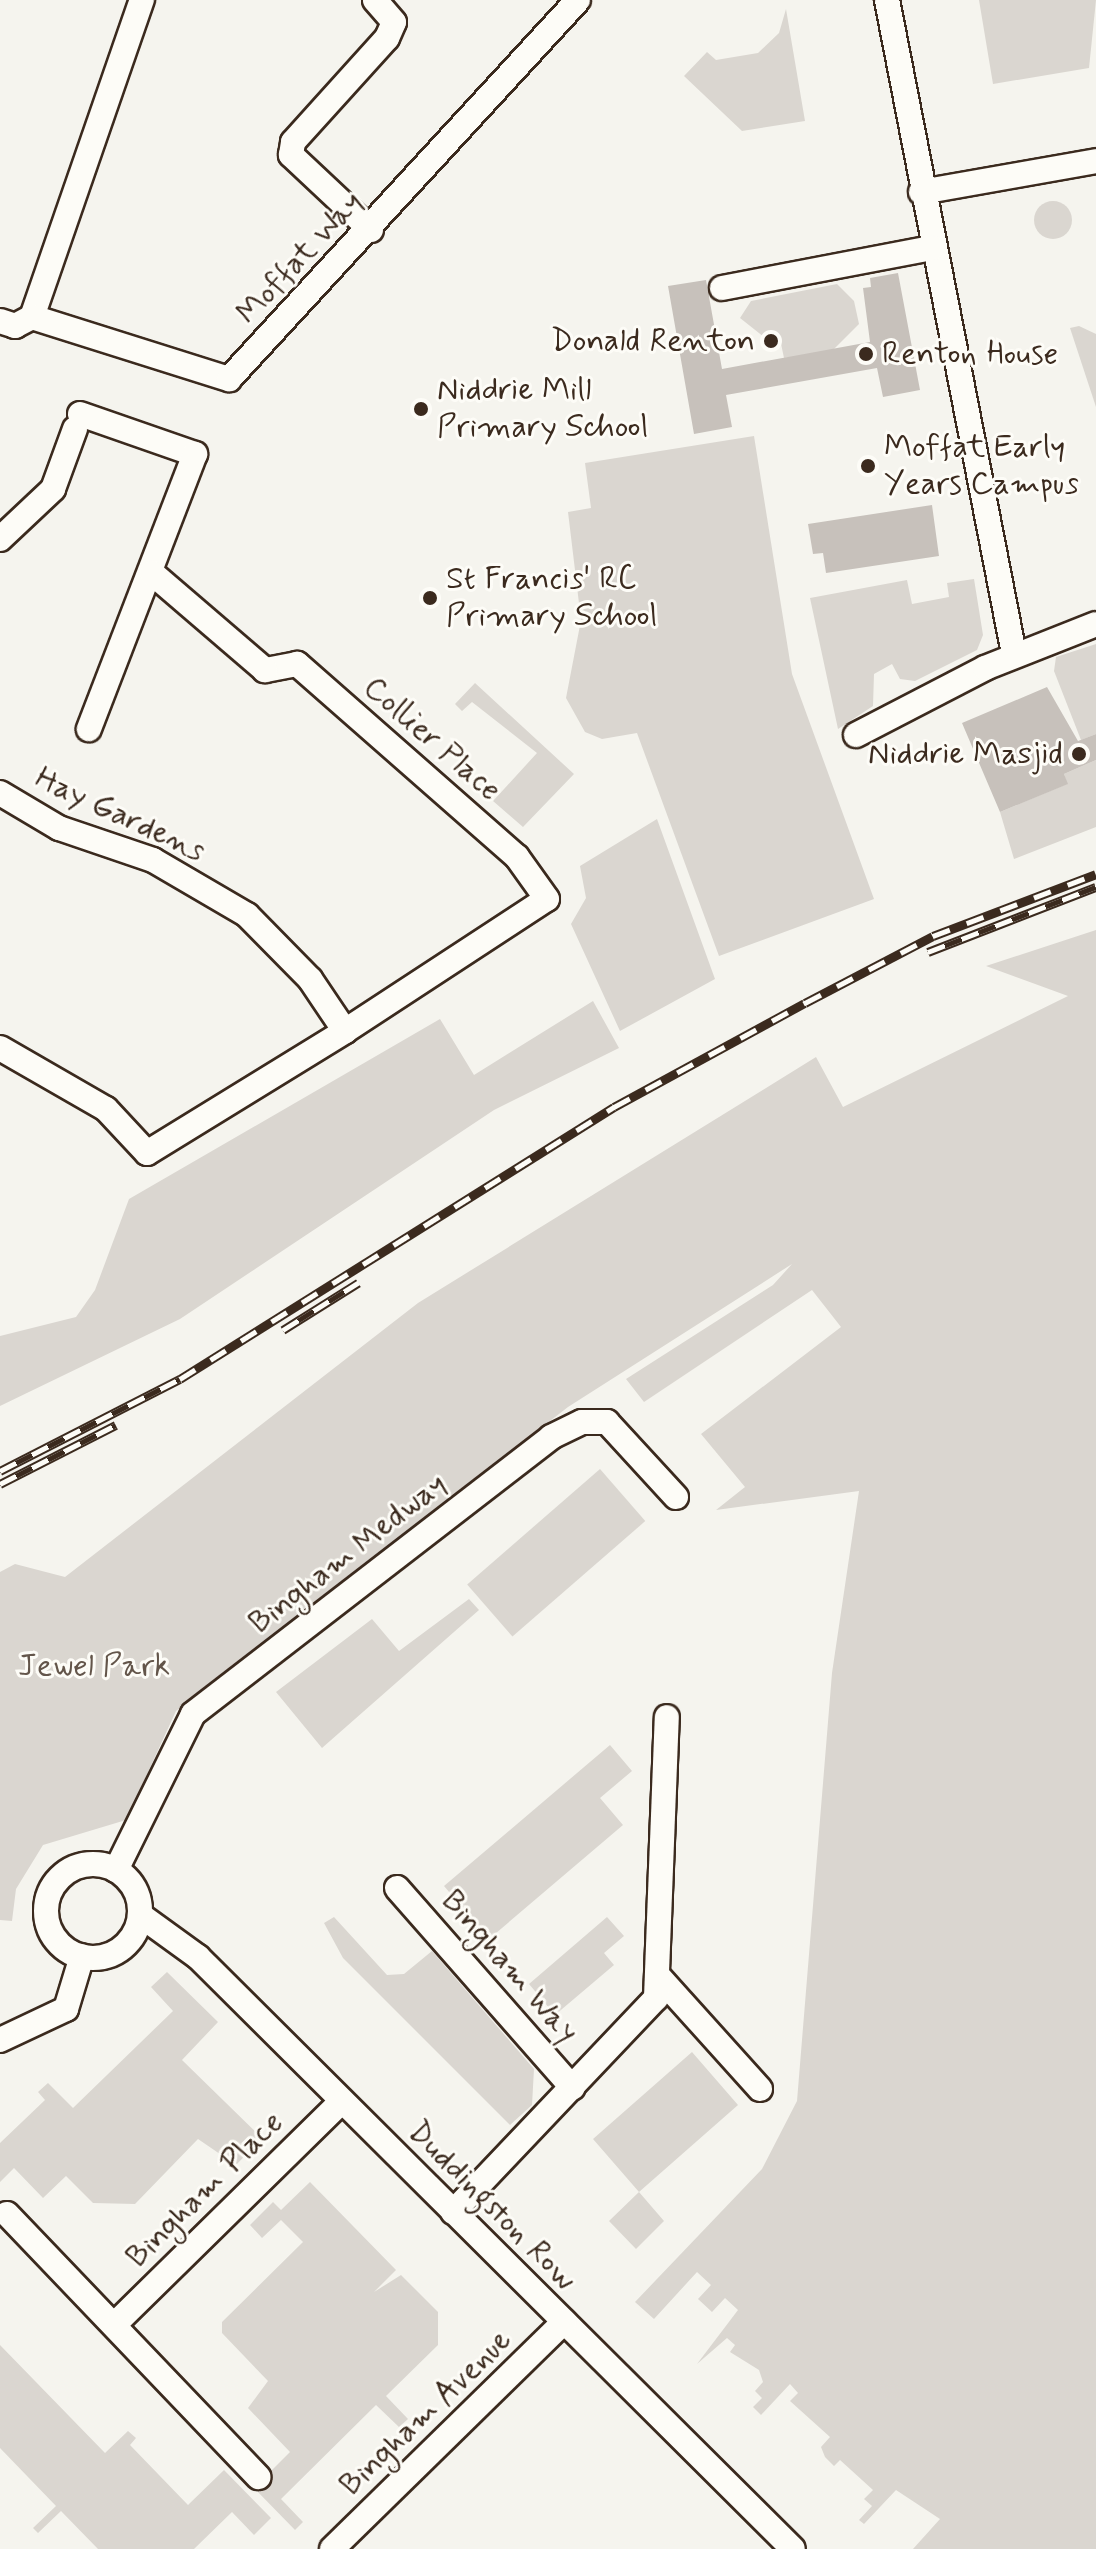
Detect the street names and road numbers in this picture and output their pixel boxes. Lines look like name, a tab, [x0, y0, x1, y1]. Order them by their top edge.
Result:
street label: Moffat Way	[227, 182, 373, 334]
street label: Collier Place	[355, 668, 509, 810]
street label: Hay Gardens	[34, 761, 206, 869]
street label: Bingham Medway	[239, 1463, 457, 1645]
street label: Bingham Way	[431, 1881, 587, 2053]
street label: Bingham Place	[120, 2105, 290, 2275]
street label: Duddingston Row	[400, 2114, 584, 2298]
street label: Bingham Avenue	[329, 2319, 523, 2507]

